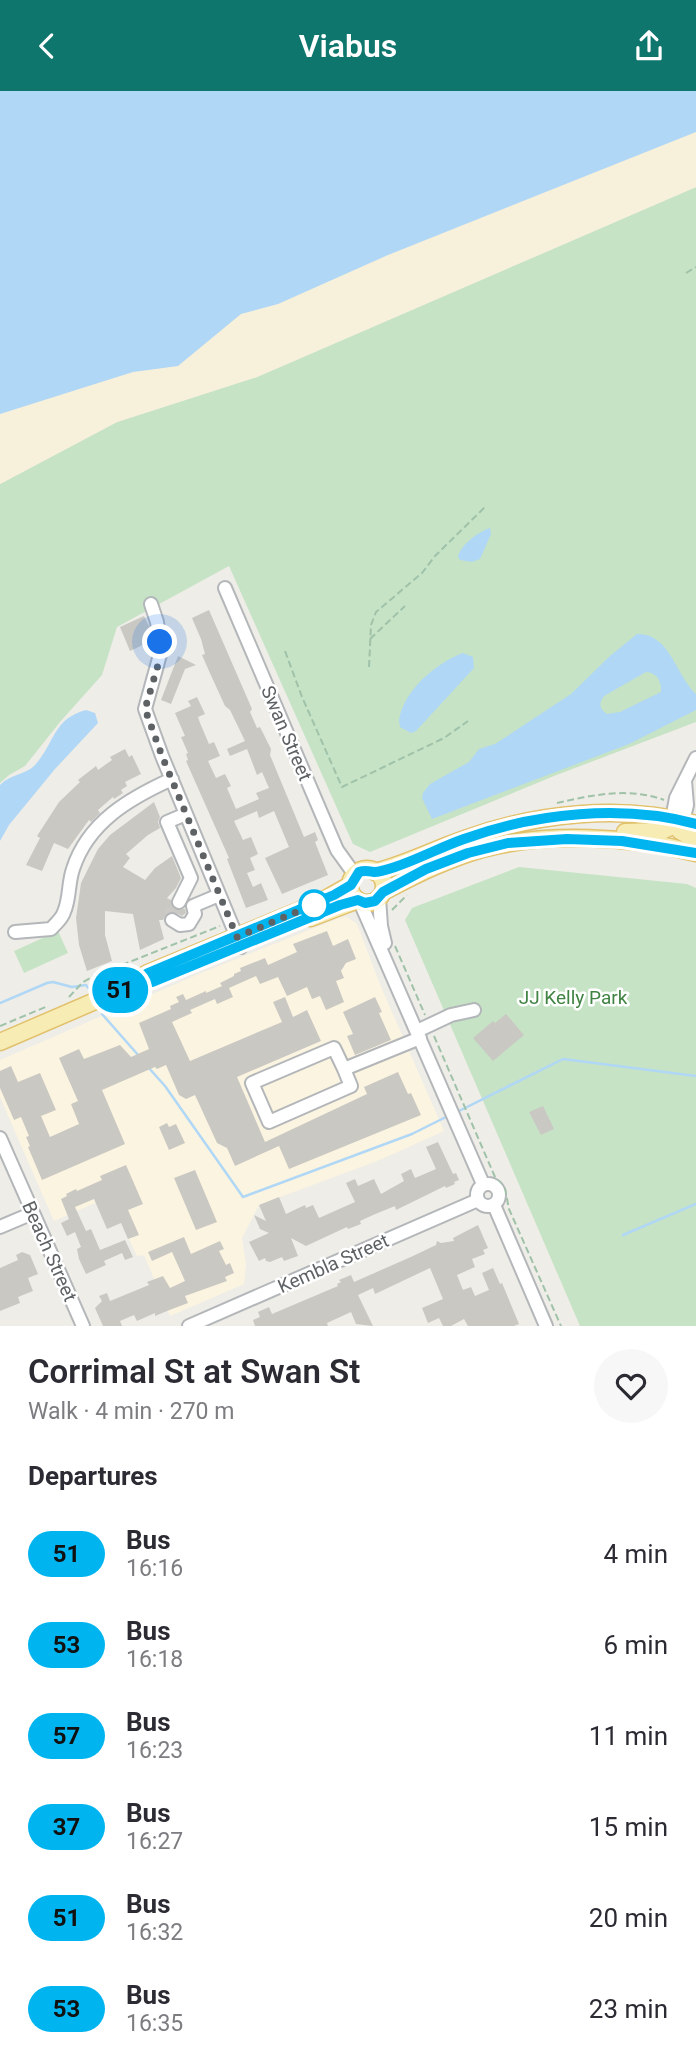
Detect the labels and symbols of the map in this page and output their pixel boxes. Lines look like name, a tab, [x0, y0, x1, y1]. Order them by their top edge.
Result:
your location	[142, 624, 177, 659]
street label: Swan Street	[256, 682, 317, 784]
unlabelled marker	[299, 890, 329, 920]
line badge: 51	[88, 967, 152, 1013]
park label: JJ Kelly Park	[519, 986, 628, 1009]
street label: Beach Street	[17, 1197, 82, 1305]
street label: Kembla Street	[274, 1229, 392, 1298]

